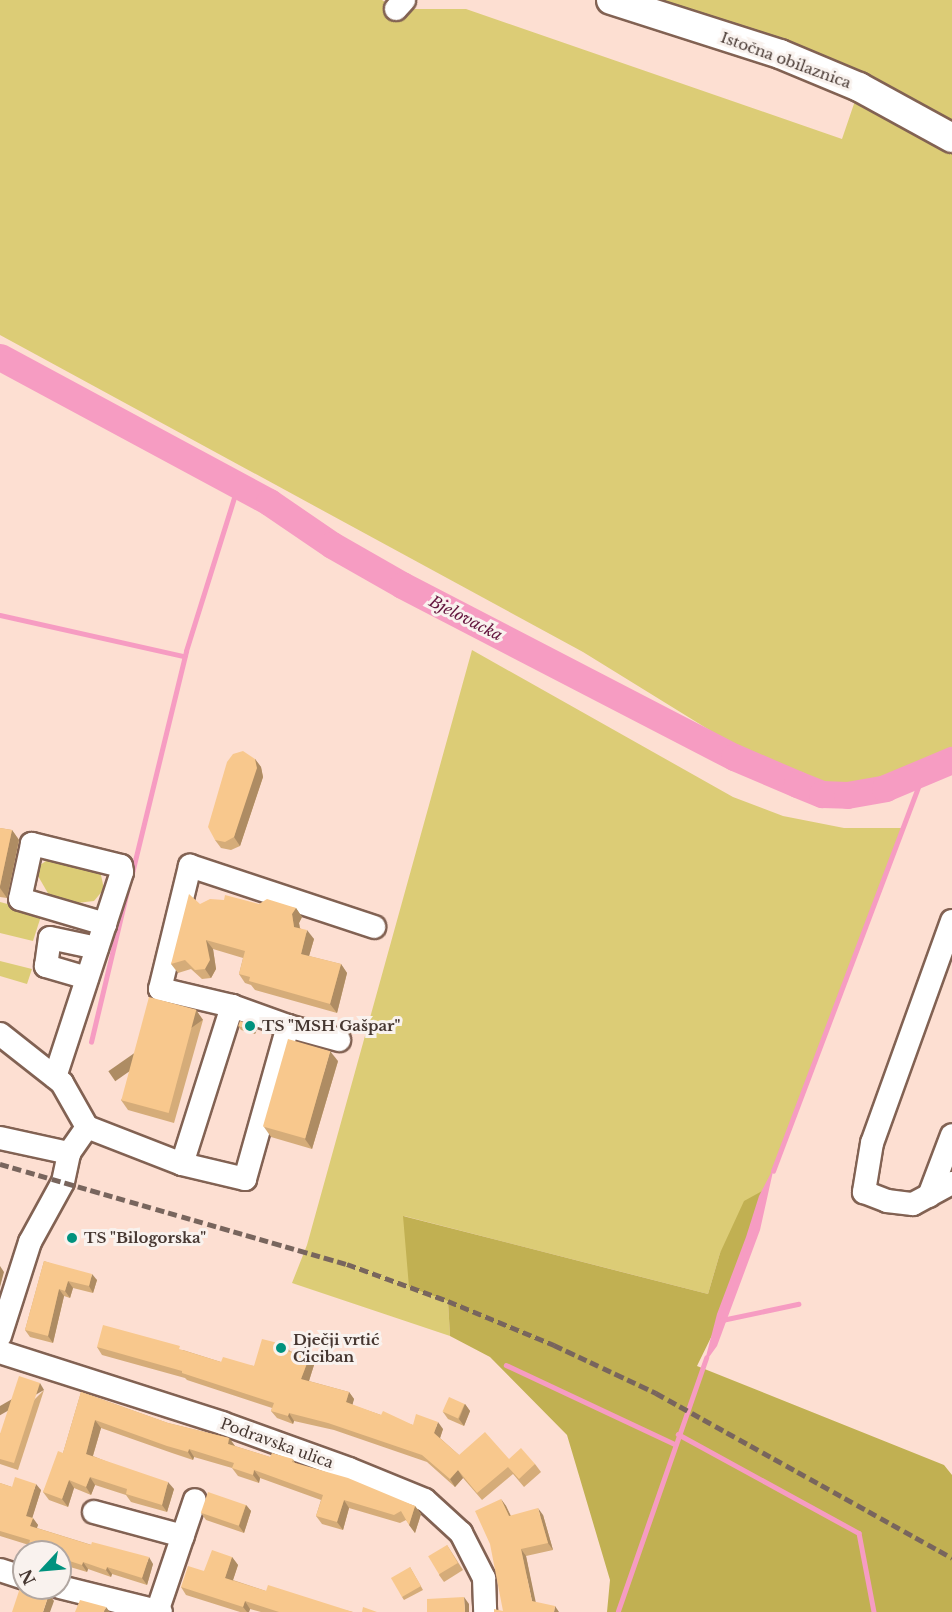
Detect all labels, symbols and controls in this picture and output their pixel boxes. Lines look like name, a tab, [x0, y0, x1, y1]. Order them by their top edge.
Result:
street label: Istočna obilaznica	[718, 28, 854, 92]
water label: Bjelovacka	[426, 591, 506, 645]
place label: TS "MSH Gašpar"	[262, 1017, 401, 1035]
marker: TS "MSH Gašpar"	[243, 1019, 257, 1033]
place label: TS "Bilogorska"	[84, 1229, 206, 1247]
marker: TS "Bilogorska"	[65, 1231, 79, 1245]
place label: Dječji vrtić Ciciban	[293, 1330, 380, 1365]
marker: Dječji vrtić Ciciban	[274, 1341, 288, 1355]
street label: Podravska ulica	[218, 1414, 336, 1472]
north arrow	[12, 1540, 72, 1600]
text: N	[15, 1566, 40, 1588]

